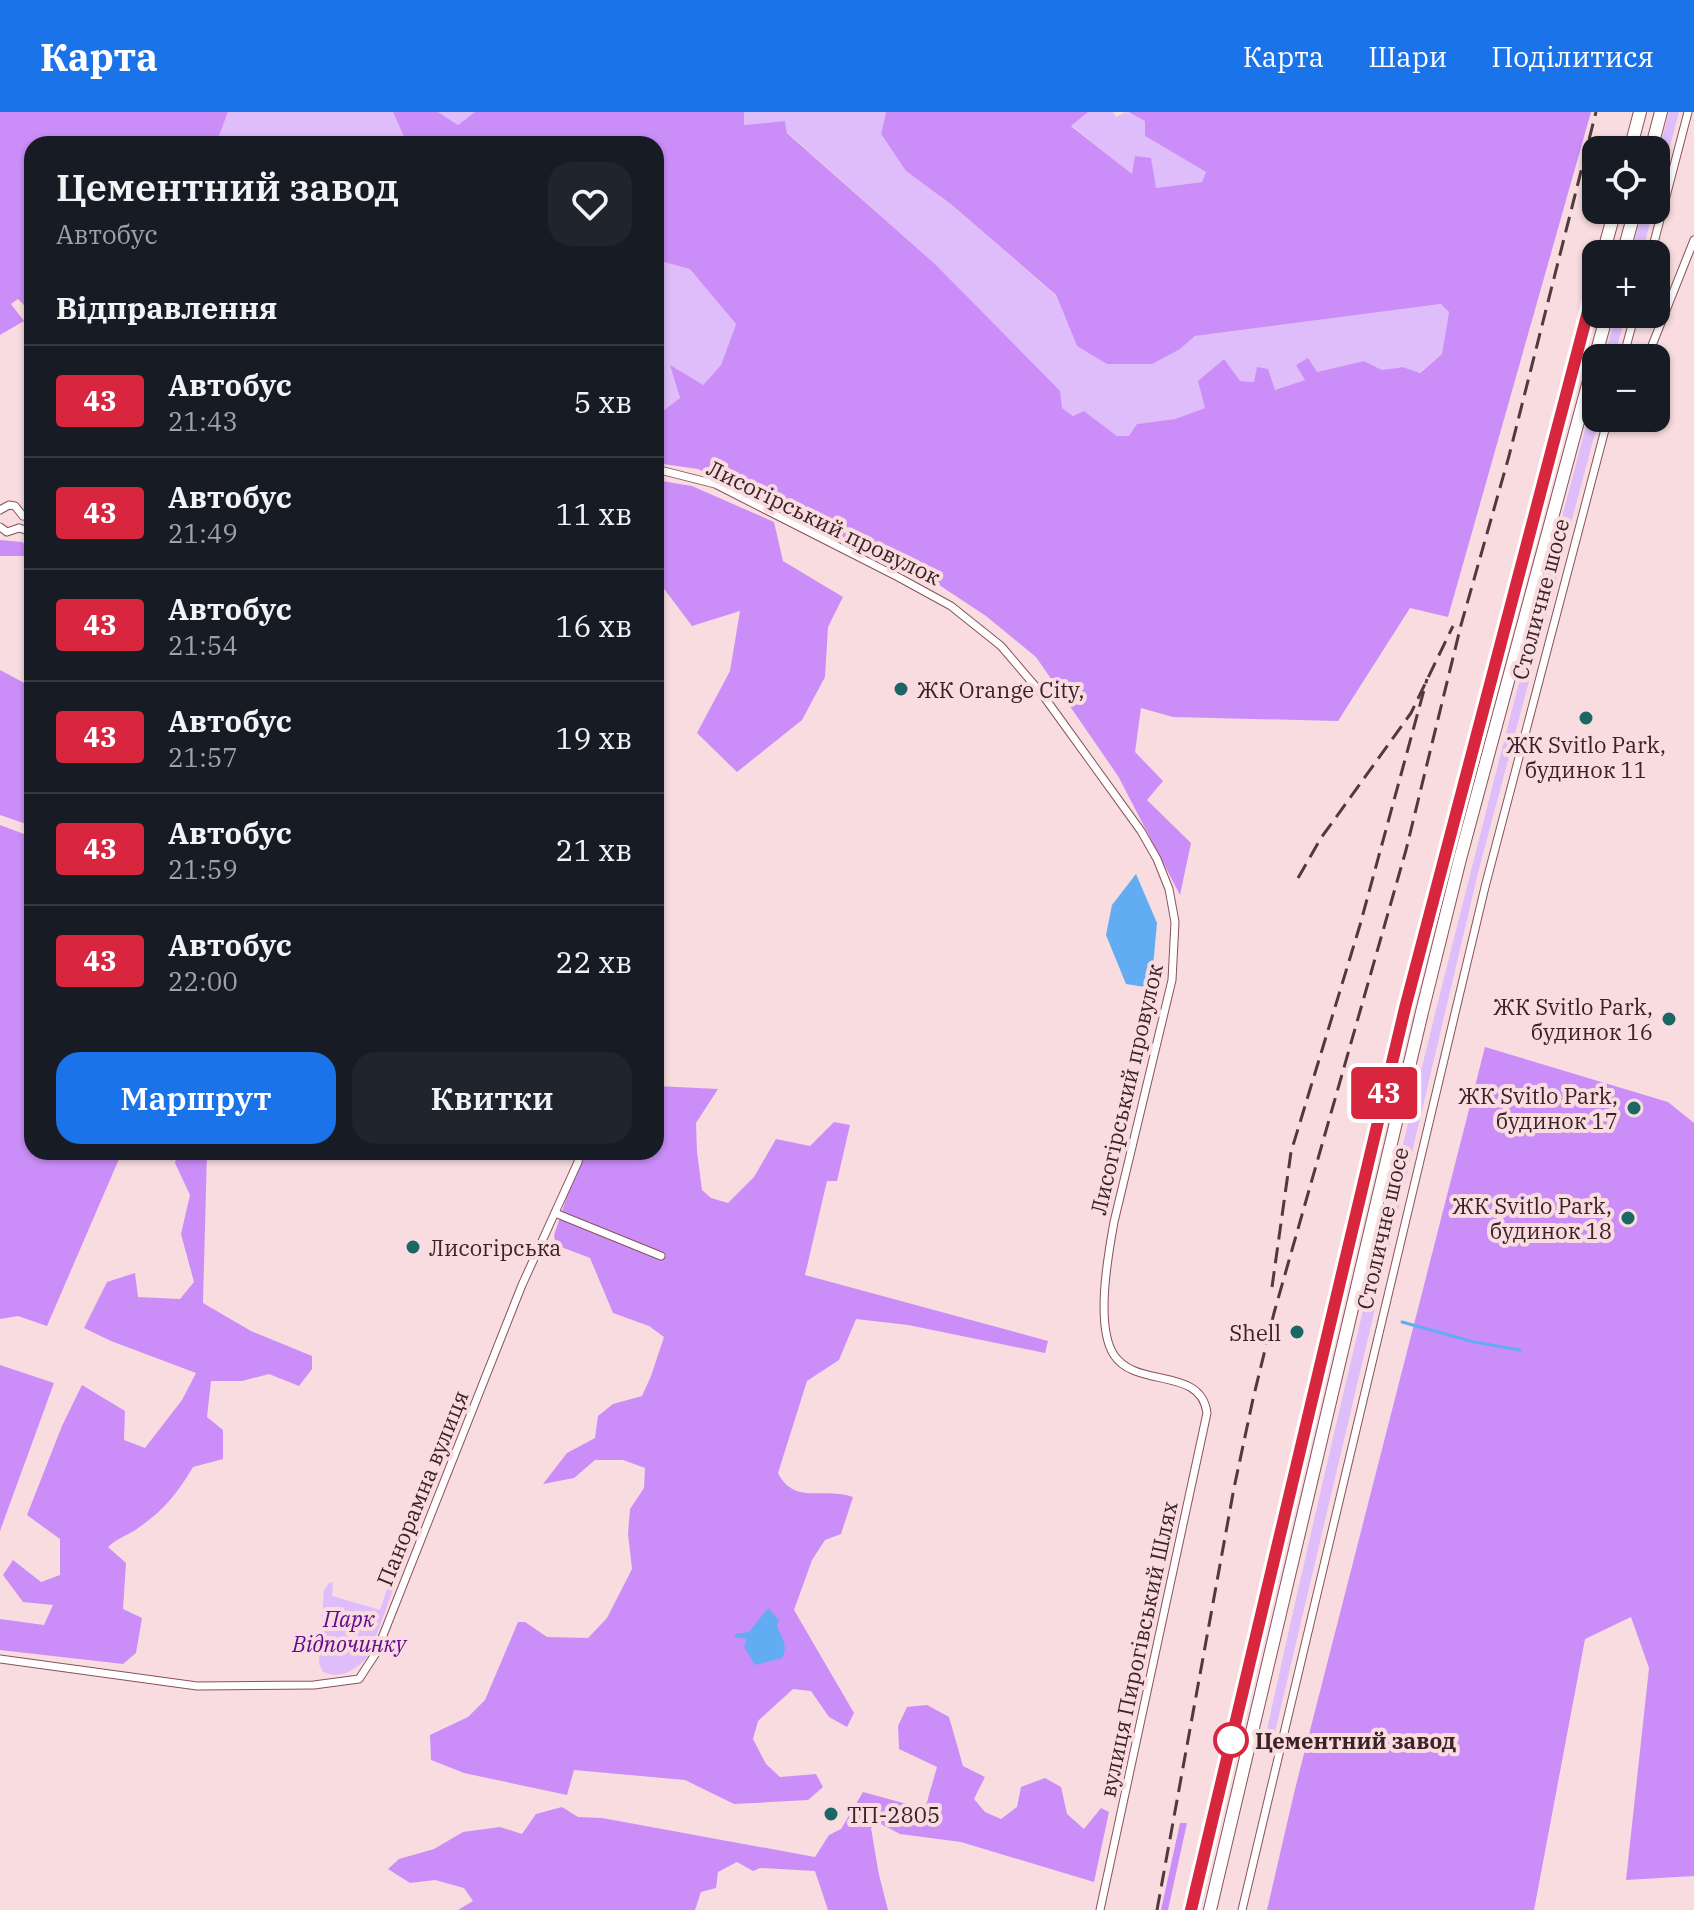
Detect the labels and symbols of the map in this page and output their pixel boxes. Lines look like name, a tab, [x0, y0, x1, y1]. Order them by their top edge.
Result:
street label: Лисогірський провулок	[702, 453, 946, 591]
street label: Столичне шосе	[1505, 515, 1575, 683]
place label: ЖК Orange City,	[917, 675, 1084, 704]
marker: ЖК Orange City,	[892, 680, 910, 698]
marker: ЖК Svitlo Park, будинок 11	[1577, 709, 1595, 727]
place label: ЖК Svitlo Park, будинок 11	[1506, 730, 1666, 784]
street label: Лисогірський провулок	[1083, 961, 1169, 1217]
place label: ЖК Svitlo Park, будинок 16	[1493, 992, 1653, 1046]
marker: ЖК Svitlo Park, будинок 16	[1660, 1010, 1678, 1028]
line badge: 43	[1348, 1067, 1420, 1119]
place label: ЖК Svitlo Park, будинок 17	[1458, 1081, 1618, 1135]
marker: ЖК Svitlo Park, будинок 17	[1625, 1099, 1643, 1117]
street label: Столичне шосе	[1349, 1144, 1415, 1312]
place label: ЖК Svitlo Park, будинок 18	[1452, 1191, 1612, 1245]
marker: ЖК Svitlo Park, будинок 18	[1619, 1209, 1637, 1227]
place label: Лисогірська	[429, 1233, 561, 1262]
marker: Лисогірська	[404, 1238, 422, 1256]
place label: Shell	[1229, 1318, 1281, 1347]
marker: Shell	[1288, 1323, 1306, 1341]
street label: Панорамна вулиця	[370, 1386, 474, 1590]
street label: вулиця Пирогівський Шлях	[1092, 1498, 1184, 1800]
park label: Парк Відпочинку	[291, 1604, 408, 1658]
marker: Цементний завод	[1214, 1723, 1248, 1757]
place label: Цементний завод	[1255, 1726, 1456, 1755]
place label: ТП-2805	[847, 1800, 940, 1829]
marker: ТП-2805	[822, 1805, 840, 1823]

